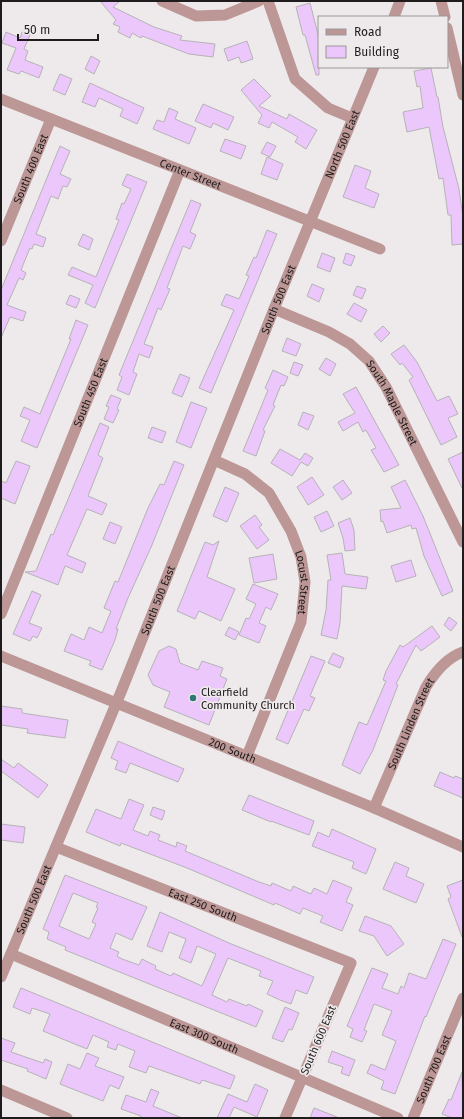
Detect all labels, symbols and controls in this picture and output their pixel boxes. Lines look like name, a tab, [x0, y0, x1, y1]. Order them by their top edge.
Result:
scale bar	[18, 16, 98, 42]
legend	[318, 16, 448, 68]
text: 50 m	[24, 23, 50, 37]
text: Road	[354, 25, 382, 39]
text: Building	[354, 45, 400, 59]
street label: North 500 East	[323, 108, 363, 181]
street label: South 400 East	[11, 132, 51, 206]
street label: Center Street	[158, 156, 223, 193]
street label: South 500 East	[259, 263, 298, 336]
street label: South 450 East	[71, 356, 111, 429]
street label: South Maple Street	[363, 358, 420, 448]
street label: Locust Street	[292, 548, 311, 615]
street label: South 500 East	[138, 564, 178, 637]
street label: South Linden Street	[385, 675, 437, 772]
place label: Clearfield Community Church	[201, 686, 295, 712]
marker: Clearfield Community Church	[188, 693, 198, 703]
street label: 200 South	[207, 735, 258, 766]
street label: South 500 East	[14, 863, 54, 936]
street label: East 250 South	[167, 886, 239, 925]
street label: South 600 East	[298, 1004, 339, 1077]
street label: East 300 South	[168, 1016, 241, 1057]
street label: South 700 East	[414, 1033, 454, 1105]

